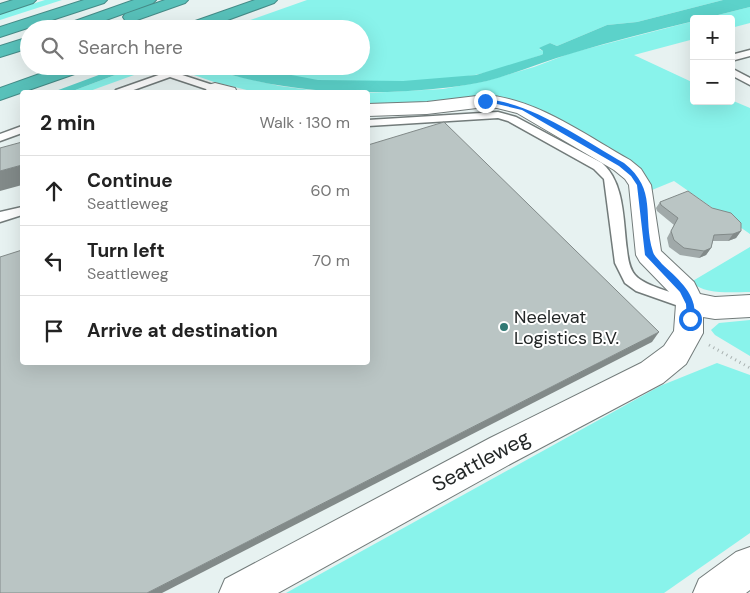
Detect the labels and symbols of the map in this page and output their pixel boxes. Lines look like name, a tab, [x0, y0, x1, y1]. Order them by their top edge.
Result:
route end	[474, 90, 497, 113]
place label: Neelevat Logistics B.V.	[514, 305, 619, 350]
route start	[679, 308, 702, 331]
marker: Neelevat Logistics B.V.	[498, 321, 510, 333]
street label: Seattleweg	[427, 423, 535, 499]

